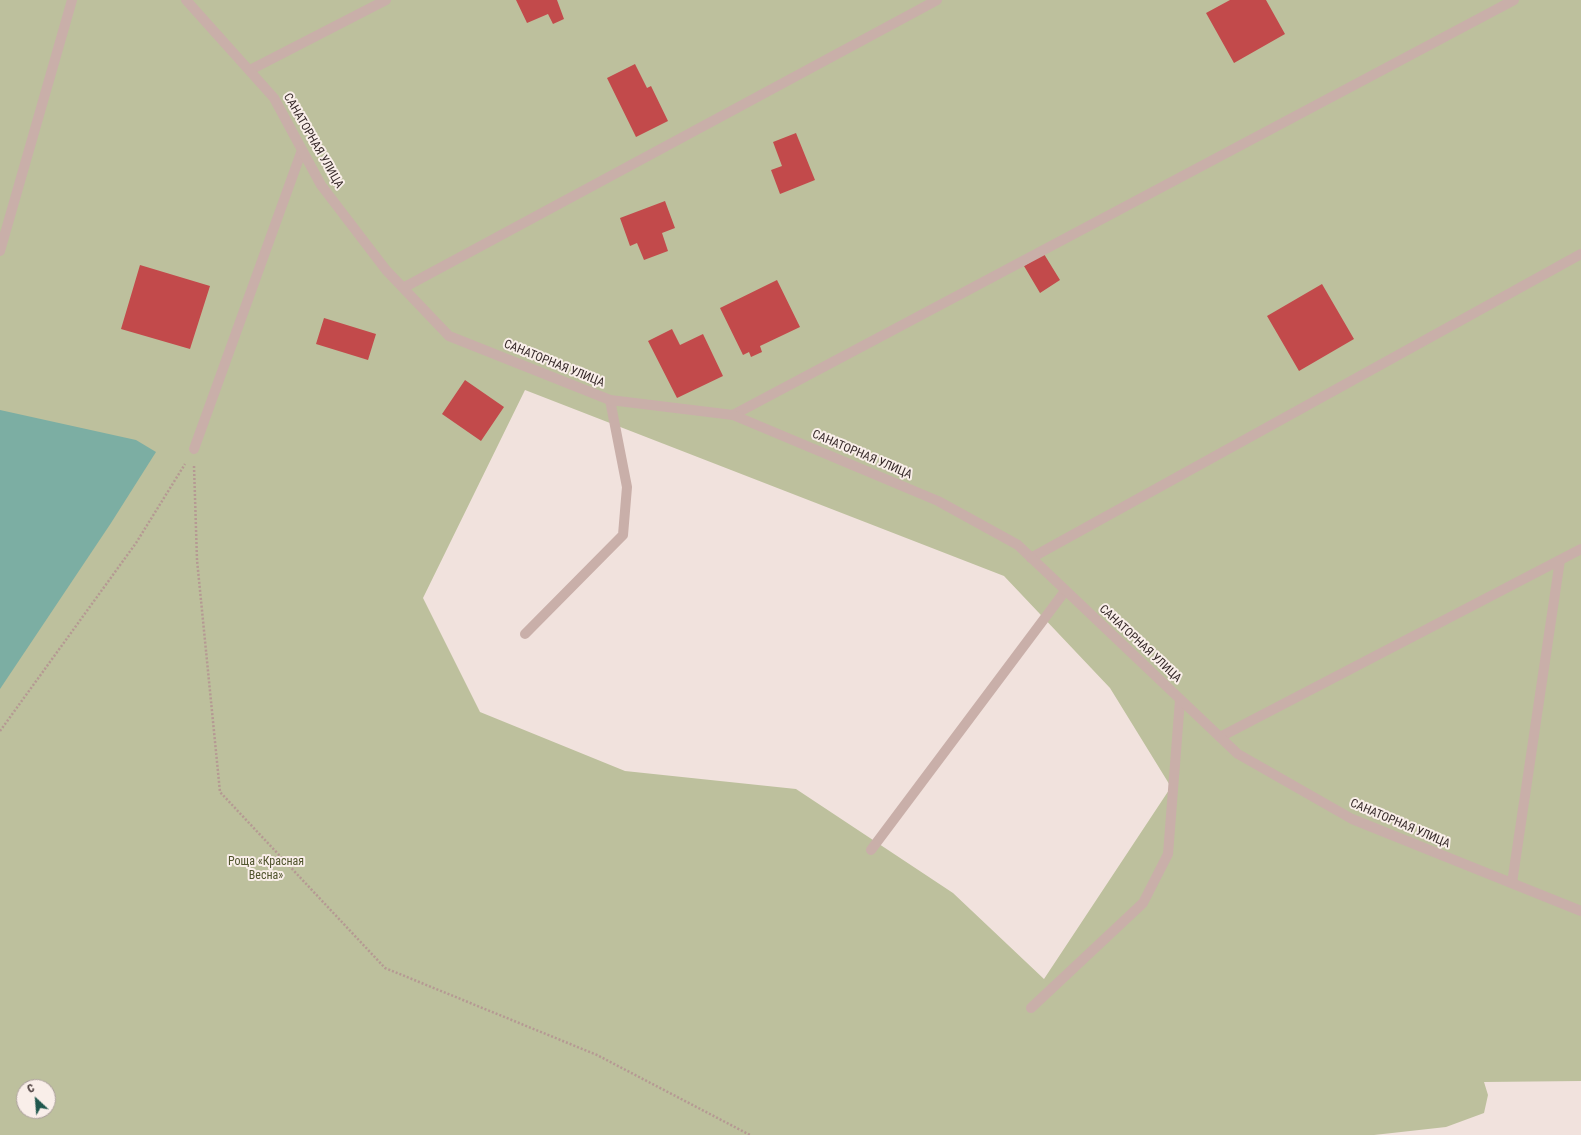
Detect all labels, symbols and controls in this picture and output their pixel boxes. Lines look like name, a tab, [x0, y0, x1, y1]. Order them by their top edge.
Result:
street label: САНАТОРНАЯ УЛИЦА	[280, 91, 346, 191]
street label: САНАТОРНАЯ УЛИЦА	[502, 337, 606, 391]
street label: САНАТОРНАЯ УЛИЦА	[810, 427, 914, 483]
street label: САНАТОРНАЯ УЛИЦА	[1096, 602, 1184, 686]
street label: САНАТОРНАЯ УЛИЦА	[1348, 796, 1452, 852]
park label: Роща «Красная Весна»	[228, 855, 304, 883]
north arrow	[16, 1079, 56, 1119]
text: С	[25, 1081, 37, 1096]

